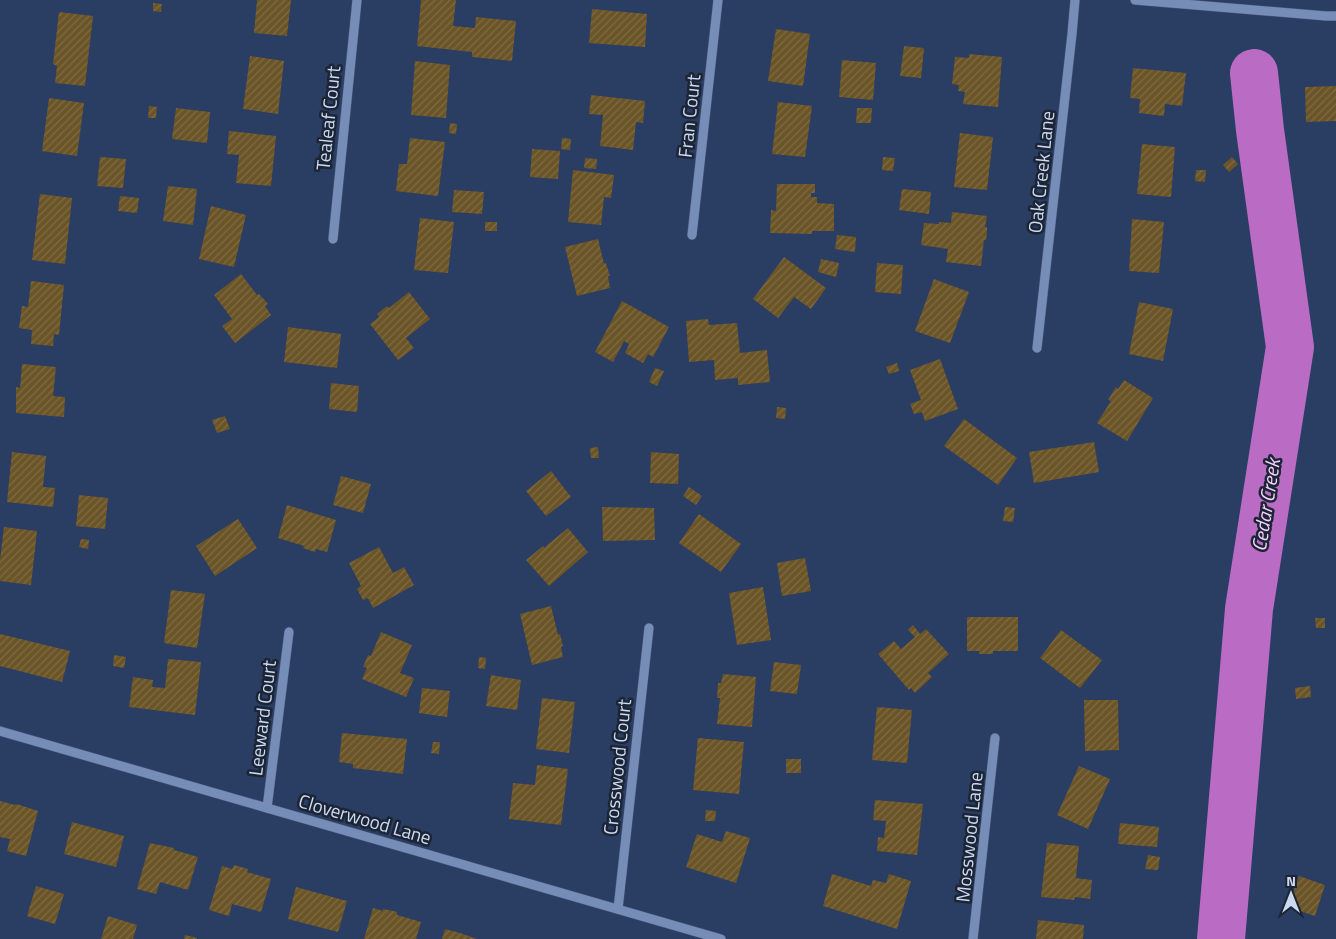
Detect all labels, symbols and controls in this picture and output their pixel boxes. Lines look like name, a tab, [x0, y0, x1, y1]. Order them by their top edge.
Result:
street label: Tealeaf Court	[308, 64, 347, 172]
street label: Fran Court	[670, 73, 707, 159]
street label: Oak Creek Lane	[1020, 109, 1061, 235]
water label: Cedar Creek	[1243, 454, 1288, 553]
street label: Leeward Court	[240, 658, 283, 777]
street label: Crosswood Court	[595, 697, 638, 836]
street label: Mosswood Lane	[947, 770, 990, 903]
street label: Cloverwood Lane	[295, 786, 435, 851]
north arrow	[1266, 869, 1316, 919]
text: N	[1286, 870, 1296, 891]

